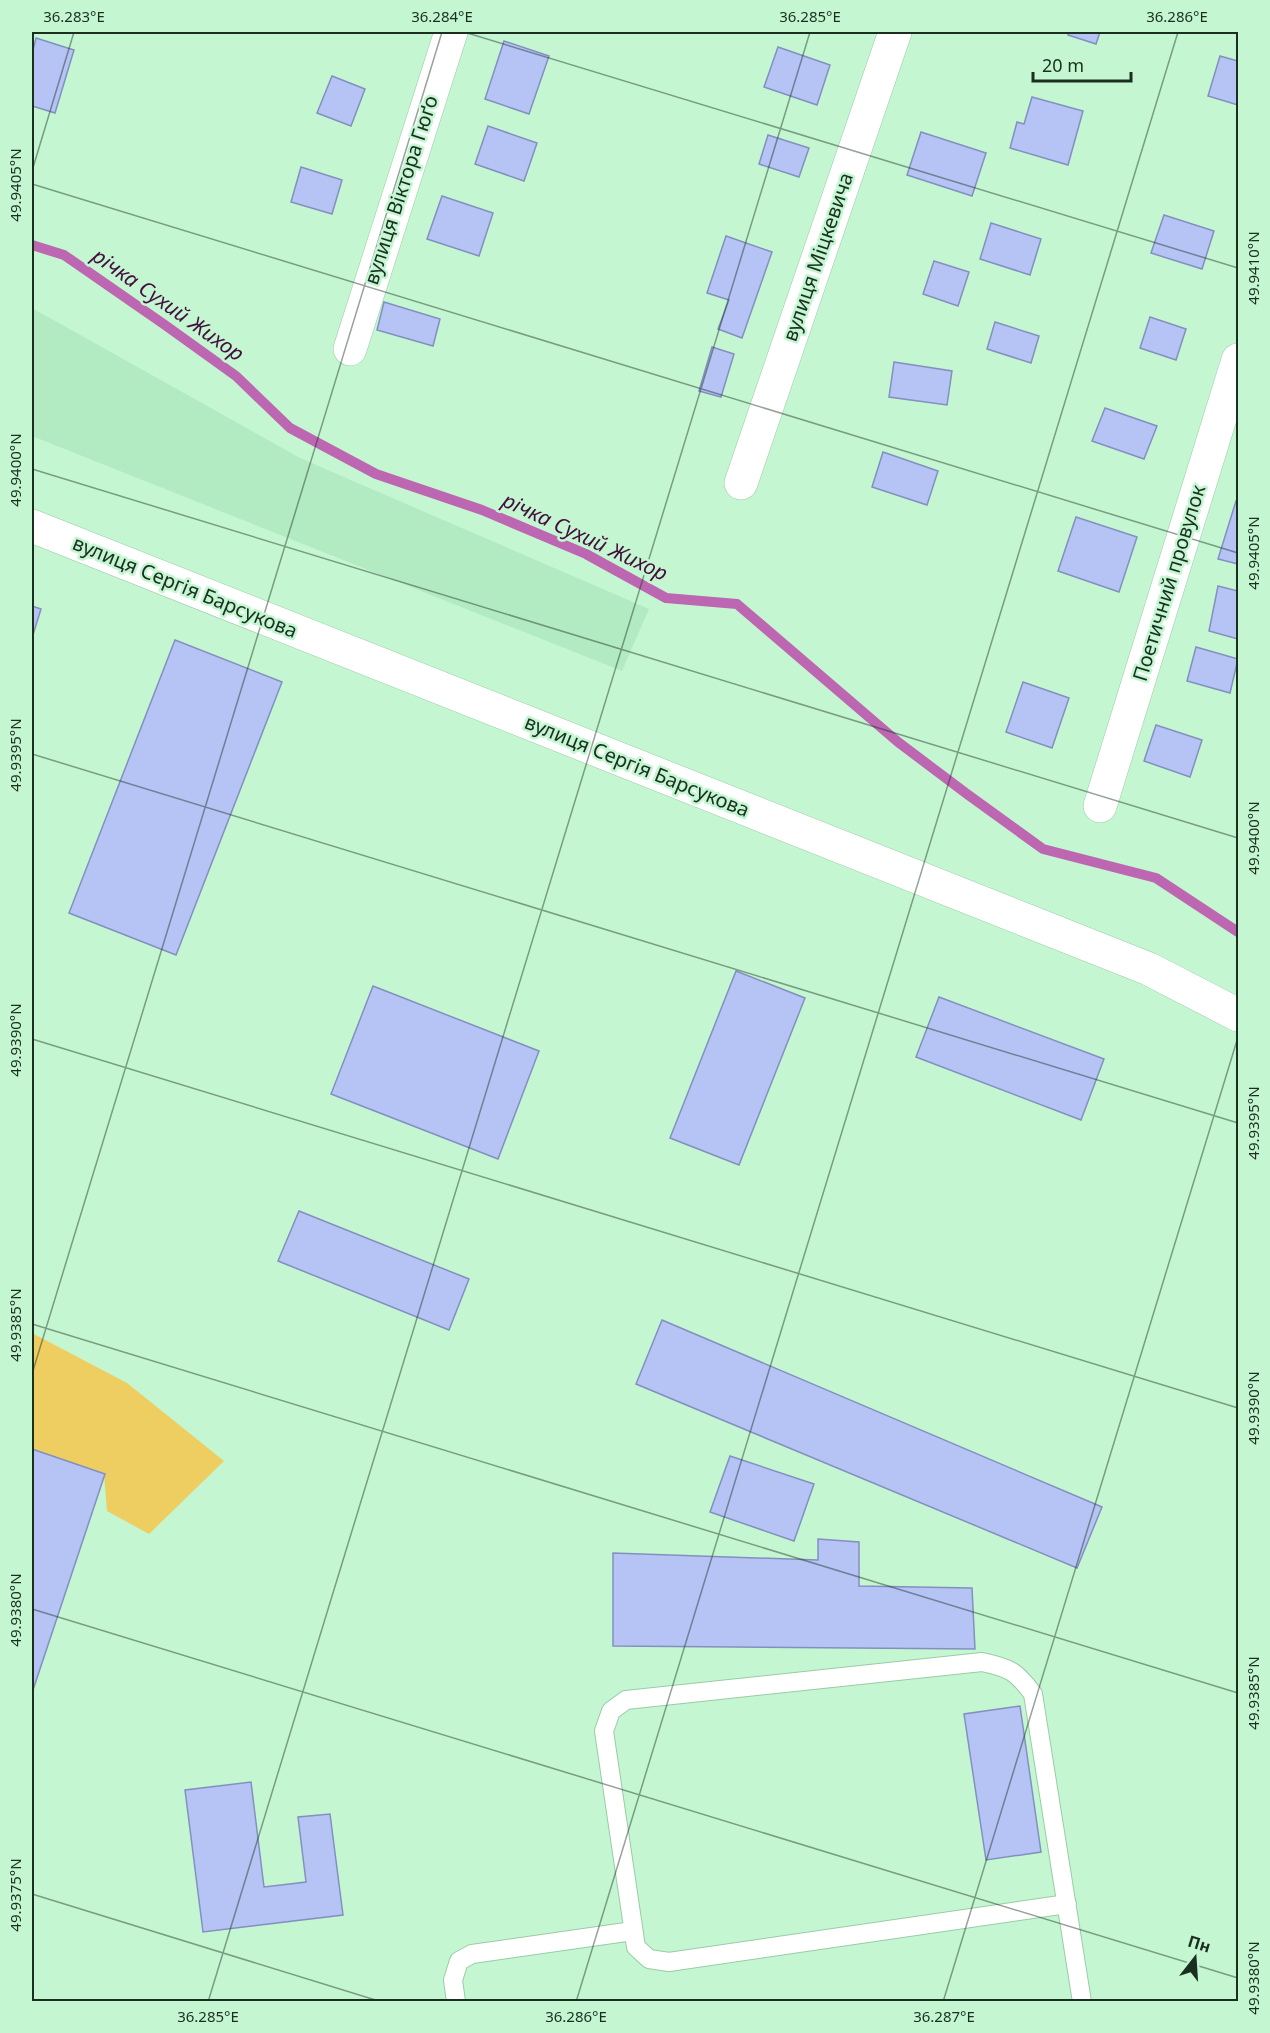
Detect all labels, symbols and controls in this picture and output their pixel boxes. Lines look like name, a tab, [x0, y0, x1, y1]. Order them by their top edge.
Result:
text: 36.283°E	[43, 6, 105, 26]
text: 36.284°E	[411, 6, 473, 26]
text: 36.285°E	[779, 6, 841, 26]
text: 36.286°E	[1146, 6, 1208, 26]
scale bar	[1033, 45, 1130, 83]
text: 20 m	[1042, 53, 1084, 77]
street label: вулиця Віктора Гюґо	[357, 92, 444, 288]
text: 49.9405°N	[5, 148, 25, 222]
street label: вулиця Міцкевича	[776, 169, 859, 345]
text: 49.9410°N	[1243, 231, 1263, 305]
water label: річка Сухий Жихор	[86, 241, 250, 367]
text: 49.9400°N	[5, 433, 25, 507]
street label: Поетичний провулок	[1126, 481, 1211, 684]
water label: річка Сухий Жихор	[497, 485, 673, 587]
text: 49.9405°N	[1243, 516, 1263, 590]
street label: вулиця Сергія Барсукова	[69, 529, 302, 644]
street label: вулиця Сергія Барсукова	[521, 708, 754, 823]
text: 49.9395°N	[5, 718, 25, 792]
text: 49.9400°N	[1243, 801, 1263, 875]
text: 49.9390°N	[5, 1003, 25, 1077]
text: 49.9395°N	[1243, 1086, 1263, 1160]
text: 49.9385°N	[5, 1288, 25, 1362]
text: 49.9390°N	[1243, 1371, 1263, 1445]
text: 49.9380°N	[5, 1573, 25, 1647]
text: 49.9385°N	[1243, 1656, 1263, 1730]
text: 49.9375°N	[5, 1858, 25, 1932]
north arrow	[1165, 1928, 1225, 1988]
text: Пн	[1185, 1930, 1213, 1957]
text: 49.9380°N	[1243, 1941, 1263, 2015]
text: 36.285°E	[177, 2006, 239, 2026]
text: 36.286°E	[545, 2006, 607, 2026]
text: 36.287°E	[913, 2006, 975, 2026]

